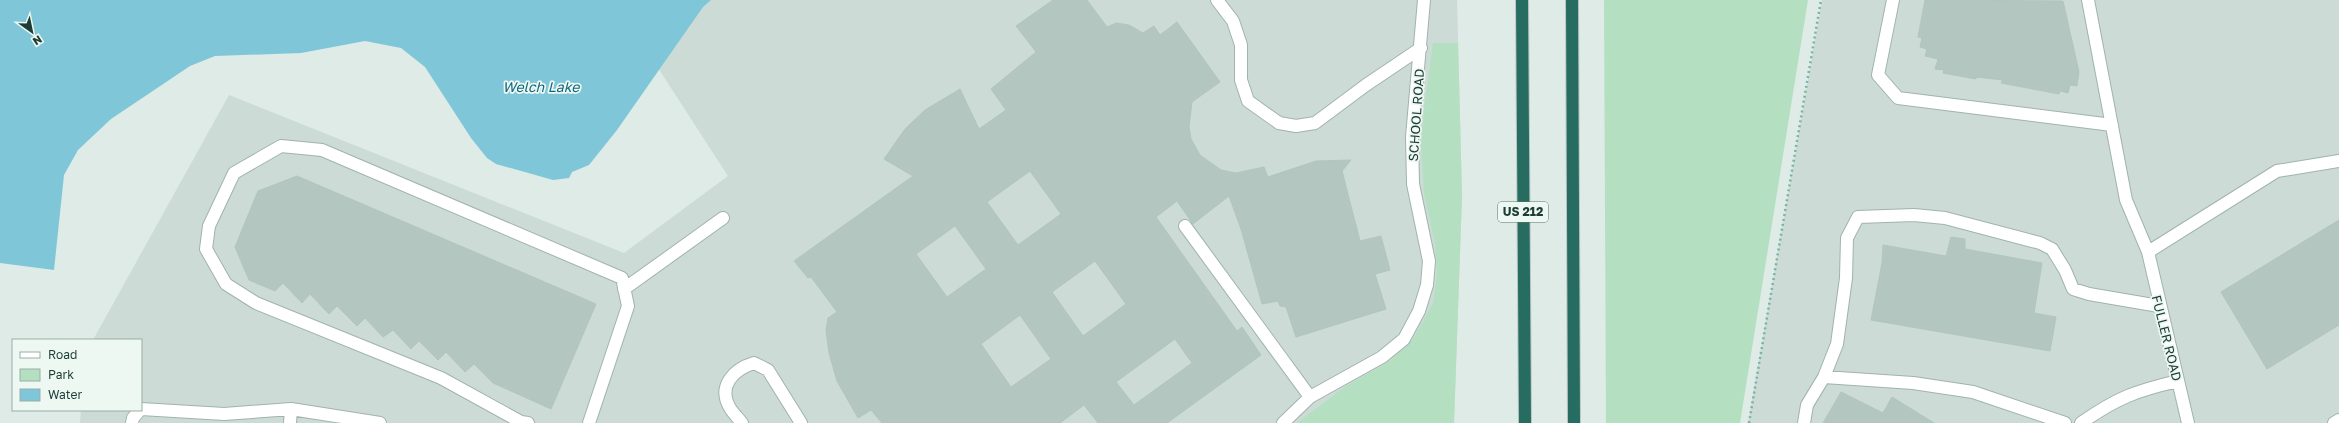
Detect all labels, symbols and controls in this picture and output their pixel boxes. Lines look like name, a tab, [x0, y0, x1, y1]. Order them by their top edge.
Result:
north arrow	[12, 12, 52, 52]
text: N	[31, 33, 45, 49]
street label: SCHOOL ROAD	[1405, 68, 1427, 162]
water label: Welch Lake	[503, 78, 580, 95]
road number: US 212	[1498, 202, 1548, 222]
street label: FULLER ROAD	[2149, 293, 2185, 383]
legend	[12, 339, 142, 411]
text: Road	[48, 347, 77, 362]
text: Park	[48, 367, 74, 382]
text: Water	[48, 387, 82, 402]

